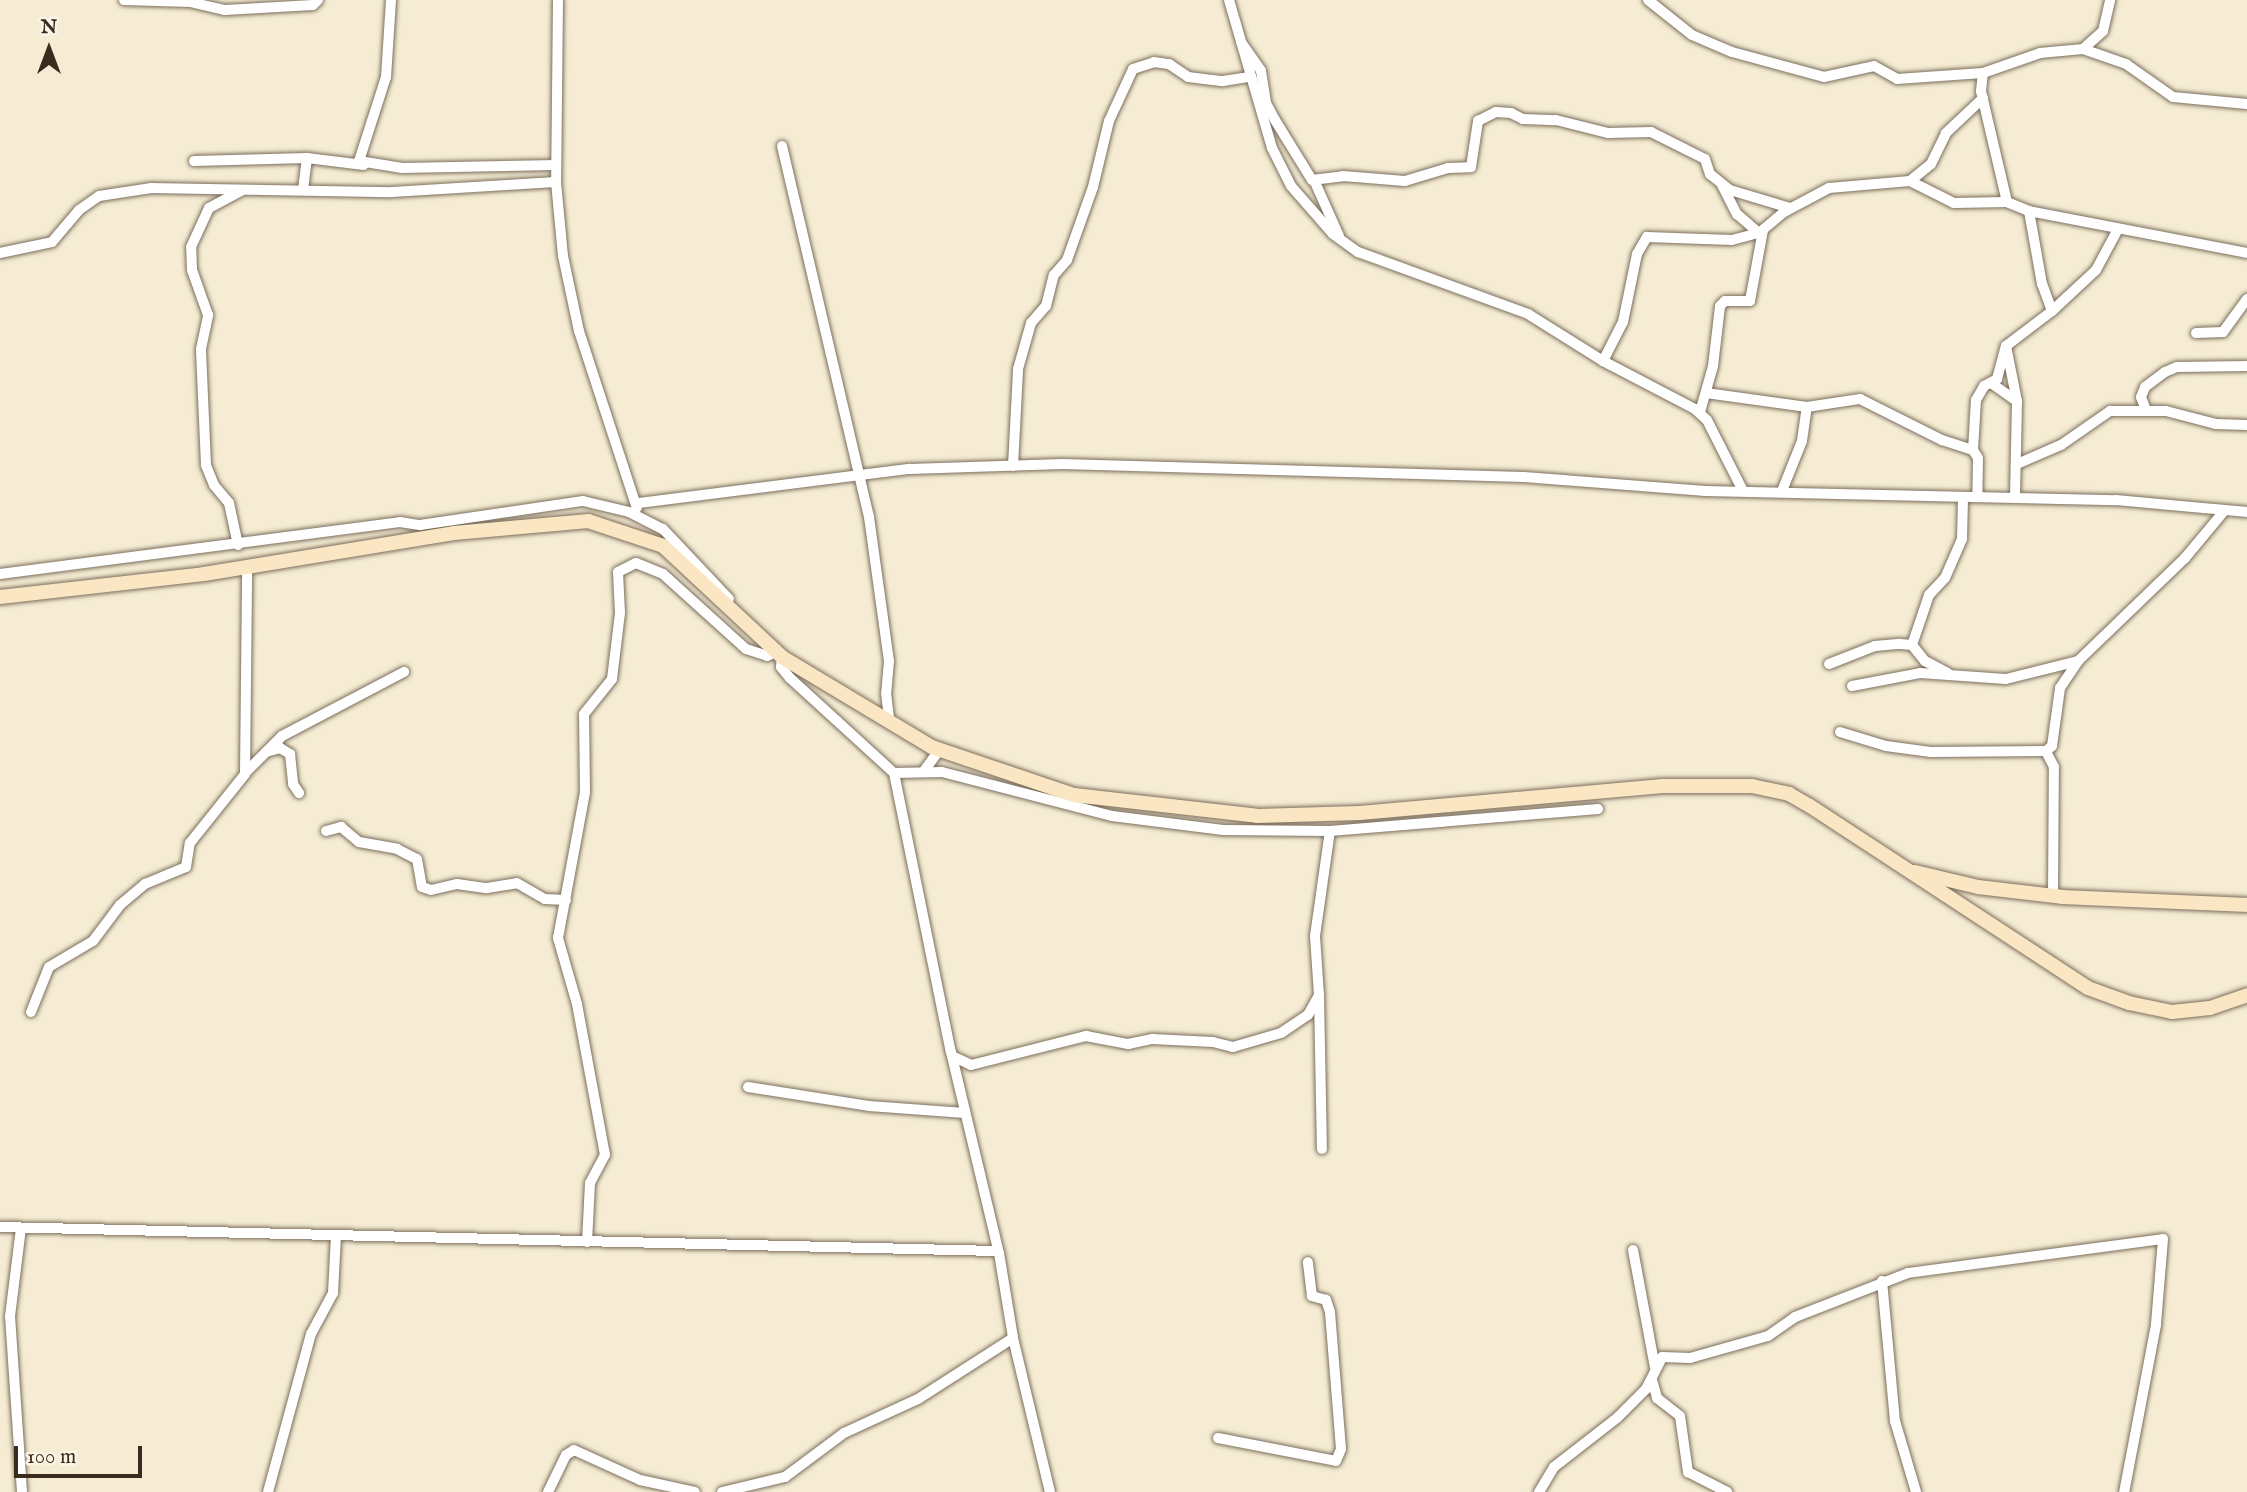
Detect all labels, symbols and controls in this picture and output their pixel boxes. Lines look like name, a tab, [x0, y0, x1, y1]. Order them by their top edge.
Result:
north arrow	[14, 14, 84, 84]
text: N	[41, 16, 57, 40]
scale bar	[18, 1432, 145, 1476]
text: 100 m	[27, 1444, 76, 1471]

